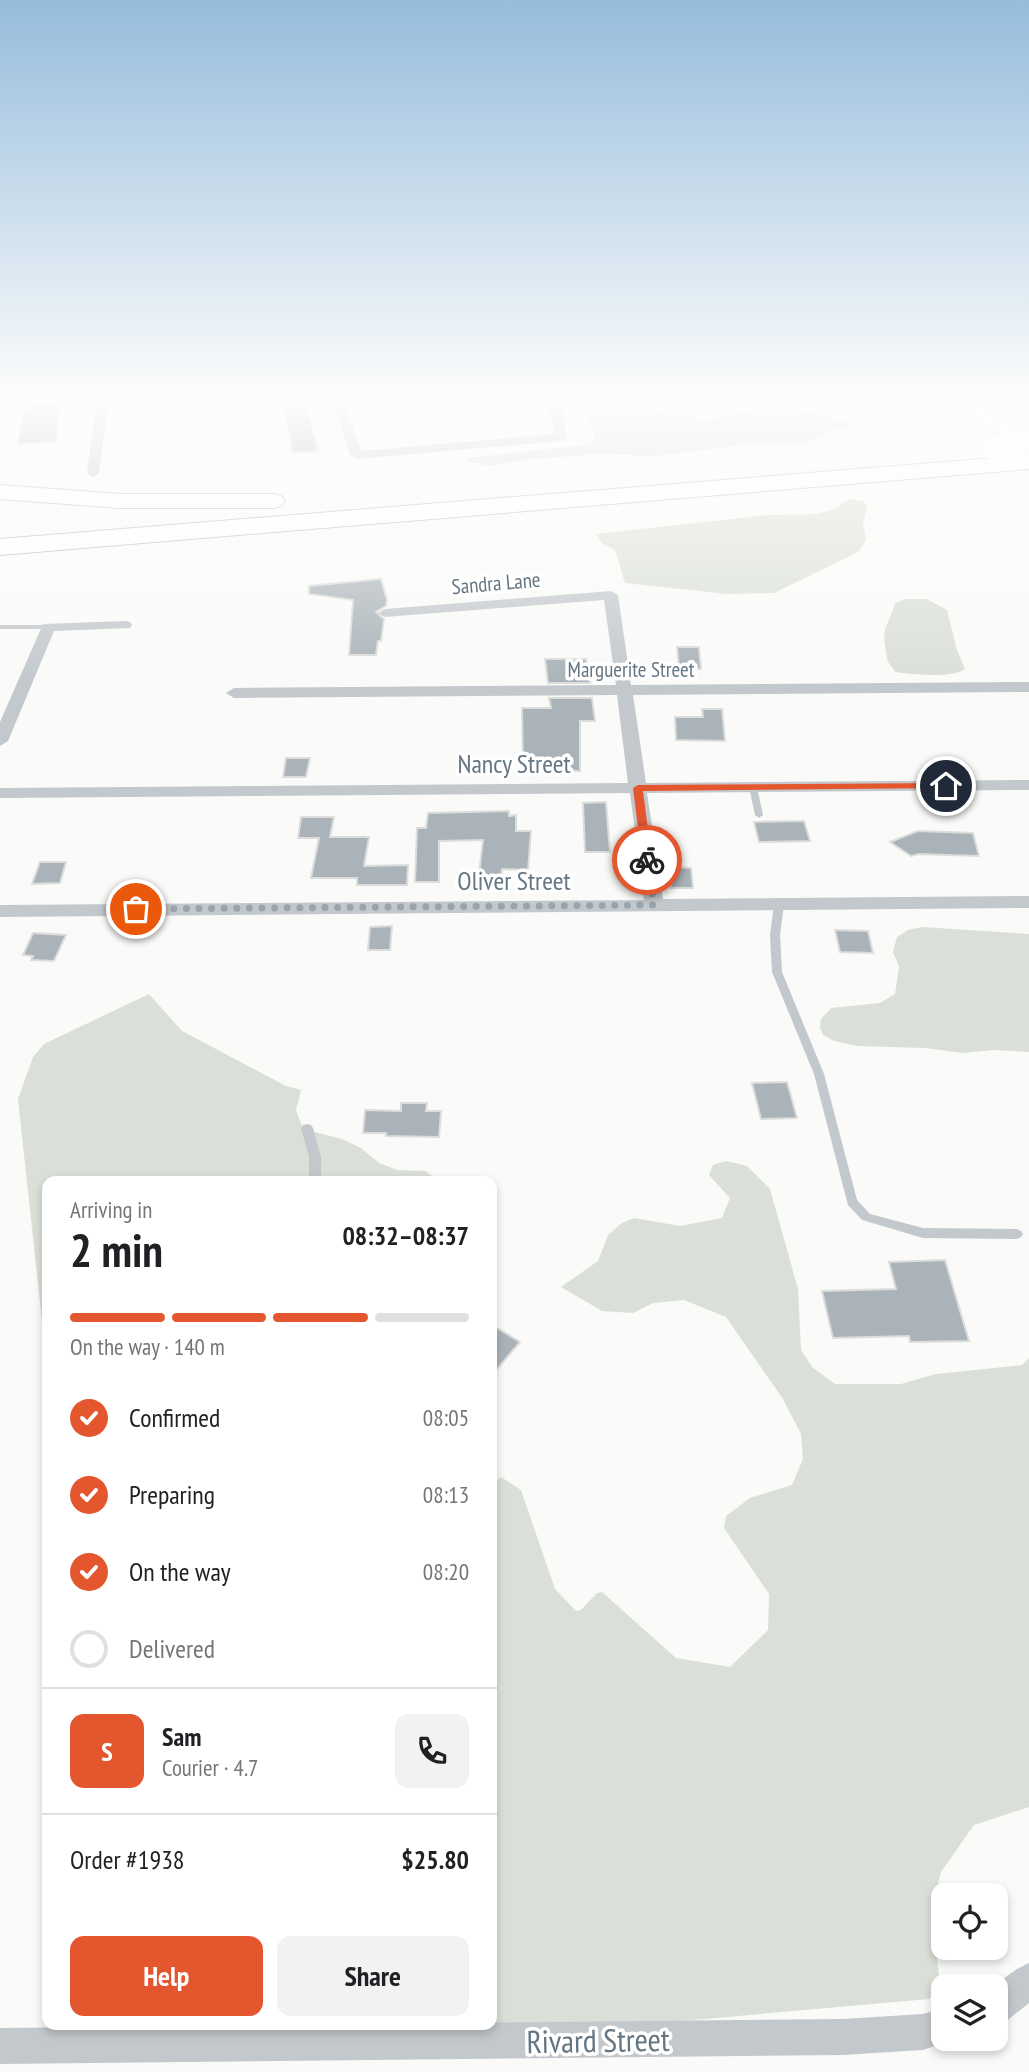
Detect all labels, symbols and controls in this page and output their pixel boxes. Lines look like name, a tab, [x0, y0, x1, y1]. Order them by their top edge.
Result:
street label: Sandra Lane	[450, 566, 542, 600]
street label: Marguerite Street	[568, 656, 695, 683]
street label: Nancy Street	[457, 747, 571, 780]
pin	[916, 756, 976, 816]
icon: home	[927, 767, 965, 805]
courier	[612, 825, 682, 895]
icon: bike	[628, 841, 666, 879]
street label: Oliver Street	[457, 864, 571, 897]
pin	[106, 879, 166, 939]
icon: bag	[117, 890, 155, 928]
text: Arriving in	[70, 1195, 152, 1224]
text: 08:32–08:37	[342, 1219, 469, 1252]
text: 2 min	[70, 1220, 163, 1280]
text: On the way · 140 m	[70, 1332, 225, 1361]
icon: check	[70, 1399, 108, 1437]
text: Confirmed	[129, 1401, 220, 1434]
text: 08:05	[423, 1403, 469, 1432]
icon: check	[70, 1476, 108, 1514]
text: Preparing	[129, 1478, 215, 1511]
text: 08:13	[423, 1480, 469, 1509]
icon: check	[70, 1553, 108, 1591]
text: On the way	[129, 1555, 231, 1588]
text: 08:20	[423, 1557, 469, 1586]
text: Delivered	[129, 1632, 215, 1665]
button: phone	[395, 1714, 469, 1788]
text: Sam	[162, 1720, 201, 1753]
text: S	[101, 1735, 113, 1768]
text: Courier · 4.7	[162, 1753, 258, 1782]
text: Order #1938	[70, 1843, 185, 1876]
text: $25.80	[401, 1843, 469, 1876]
map controls	[931, 1883, 1008, 2051]
button: locate	[931, 1883, 1008, 1960]
button: Help	[70, 1936, 263, 2016]
button: Share	[277, 1936, 469, 2016]
button: layers	[931, 1974, 1008, 2051]
street label: Rivard Street	[526, 2018, 670, 2062]

